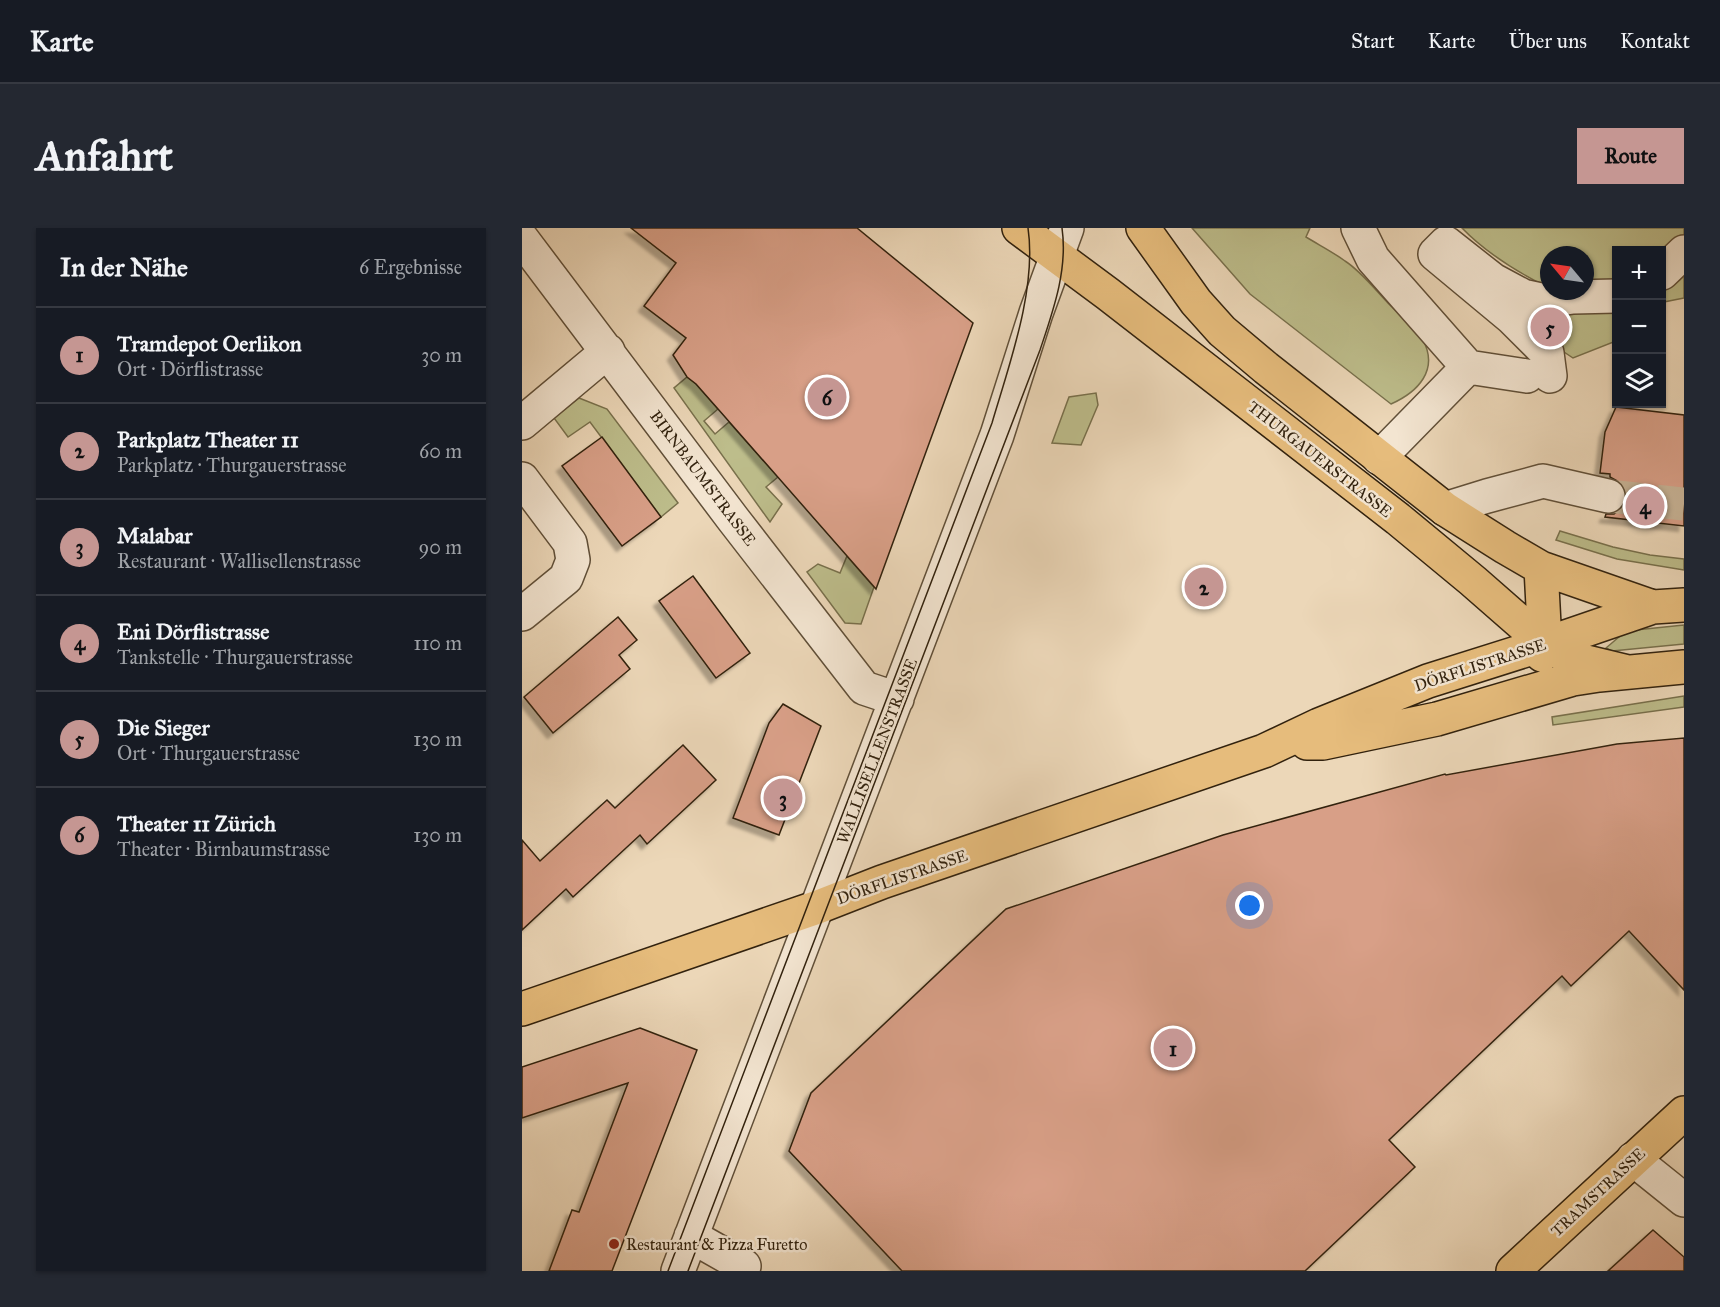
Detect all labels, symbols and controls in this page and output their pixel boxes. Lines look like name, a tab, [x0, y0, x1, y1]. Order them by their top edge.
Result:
text: Karte	[30, 24, 94, 59]
text: Start	[1351, 28, 1395, 54]
text: Karte	[1428, 28, 1476, 54]
text: Über uns	[1509, 28, 1587, 54]
text: Kontakt	[1620, 28, 1690, 54]
button: Route	[1577, 128, 1684, 184]
text: Anfahrt	[36, 130, 173, 182]
north arrow	[1540, 246, 1594, 300]
map controls	[1612, 246, 1666, 408]
button: +	[1612, 246, 1666, 300]
text: In der Nähe	[60, 251, 188, 283]
text: 6 Ergebnisse	[359, 255, 462, 279]
button: −	[1612, 300, 1666, 354]
pin: 5	[1530, 304, 1570, 350]
text: Tramdepot Oerlikon	[117, 330, 302, 357]
text: 1	[76, 343, 83, 367]
text: 30 m	[421, 343, 462, 367]
button: layers	[1612, 354, 1666, 408]
text: Ort · Dörflistrasse	[117, 357, 263, 381]
pin: 6	[808, 374, 846, 420]
street label: THURGAUERSTRASSE	[1244, 397, 1396, 521]
street label: BIRNBAUMSTRASSE	[646, 407, 760, 549]
text: Parkplatz Theater 11	[117, 426, 299, 453]
text: 2	[75, 439, 84, 463]
text: 60 m	[419, 439, 462, 463]
text: Parkplatz · Thurgauerstrasse	[117, 453, 347, 477]
pin: 4	[1626, 484, 1664, 528]
text: Malabar	[117, 522, 192, 549]
text: 3	[76, 535, 84, 559]
text: 90 m	[419, 535, 462, 559]
text: Restaurant · Wallisellenstrasse	[117, 549, 361, 573]
pin: 2	[1184, 564, 1224, 610]
text: Eni Dörflistrasse	[117, 618, 269, 645]
text: 4	[74, 631, 85, 655]
text: 110 m	[414, 631, 462, 655]
street label: DÖRFLISTRASSE	[1412, 634, 1548, 695]
text: Tankstelle · Thurgauerstrasse	[117, 645, 353, 669]
street label: WALLISELLENSTRASSE	[833, 656, 921, 846]
text: Die Sieger	[117, 714, 210, 741]
text: 5	[75, 727, 84, 751]
text: 130 m	[413, 727, 462, 751]
text: Ort · Thurgauerstrasse	[117, 741, 300, 765]
pin: 3	[764, 776, 802, 820]
text: Theater 11 Zürich	[117, 810, 276, 837]
text: 6	[74, 823, 85, 847]
text: 130 m	[413, 823, 462, 847]
text: Theater · Birnbaumstrasse	[117, 837, 330, 861]
street label: DÖRFLISTRASSE	[834, 845, 970, 908]
your location	[1235, 891, 1264, 920]
pin: 1	[1154, 1026, 1192, 1070]
street label: TRAMSTRASSE	[1547, 1144, 1649, 1240]
place label: Restaurant & Pizza Furetto	[626, 1235, 808, 1254]
marker: Restaurant & Pizza Furetto	[607, 1237, 621, 1251]

